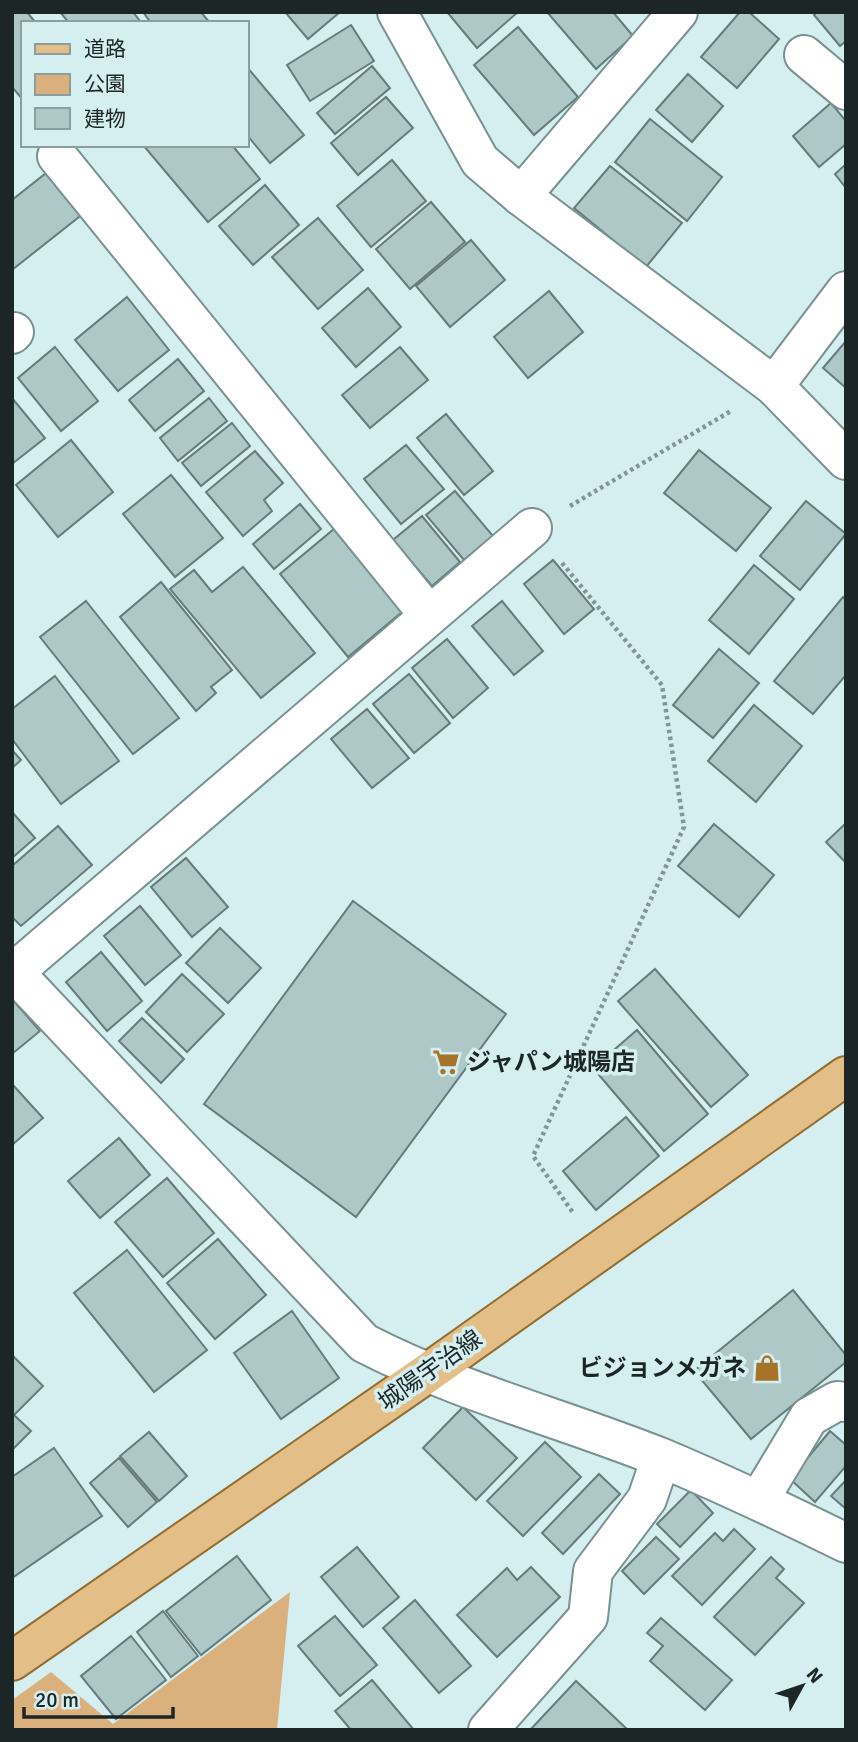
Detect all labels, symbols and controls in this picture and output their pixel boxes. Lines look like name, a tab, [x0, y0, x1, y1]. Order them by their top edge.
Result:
legend	[21, 21, 248, 147]
text: 道路	[84, 36, 126, 62]
text: 公園	[84, 71, 126, 97]
text: 建物	[84, 106, 126, 132]
supermarket icon: ジャパン城陽店	[431, 1047, 461, 1077]
place label: ジャパン城陽店	[467, 1047, 635, 1077]
street label: 城陽宇治線	[372, 1323, 488, 1417]
place label: ビジョンメガネ	[579, 1353, 746, 1383]
shop icon: ビジョンメガネ	[752, 1353, 782, 1383]
north arrow	[767, 1651, 837, 1721]
text: N	[801, 1663, 828, 1688]
scale bar	[24, 1676, 173, 1720]
text: 20 m	[35, 1687, 79, 1713]

